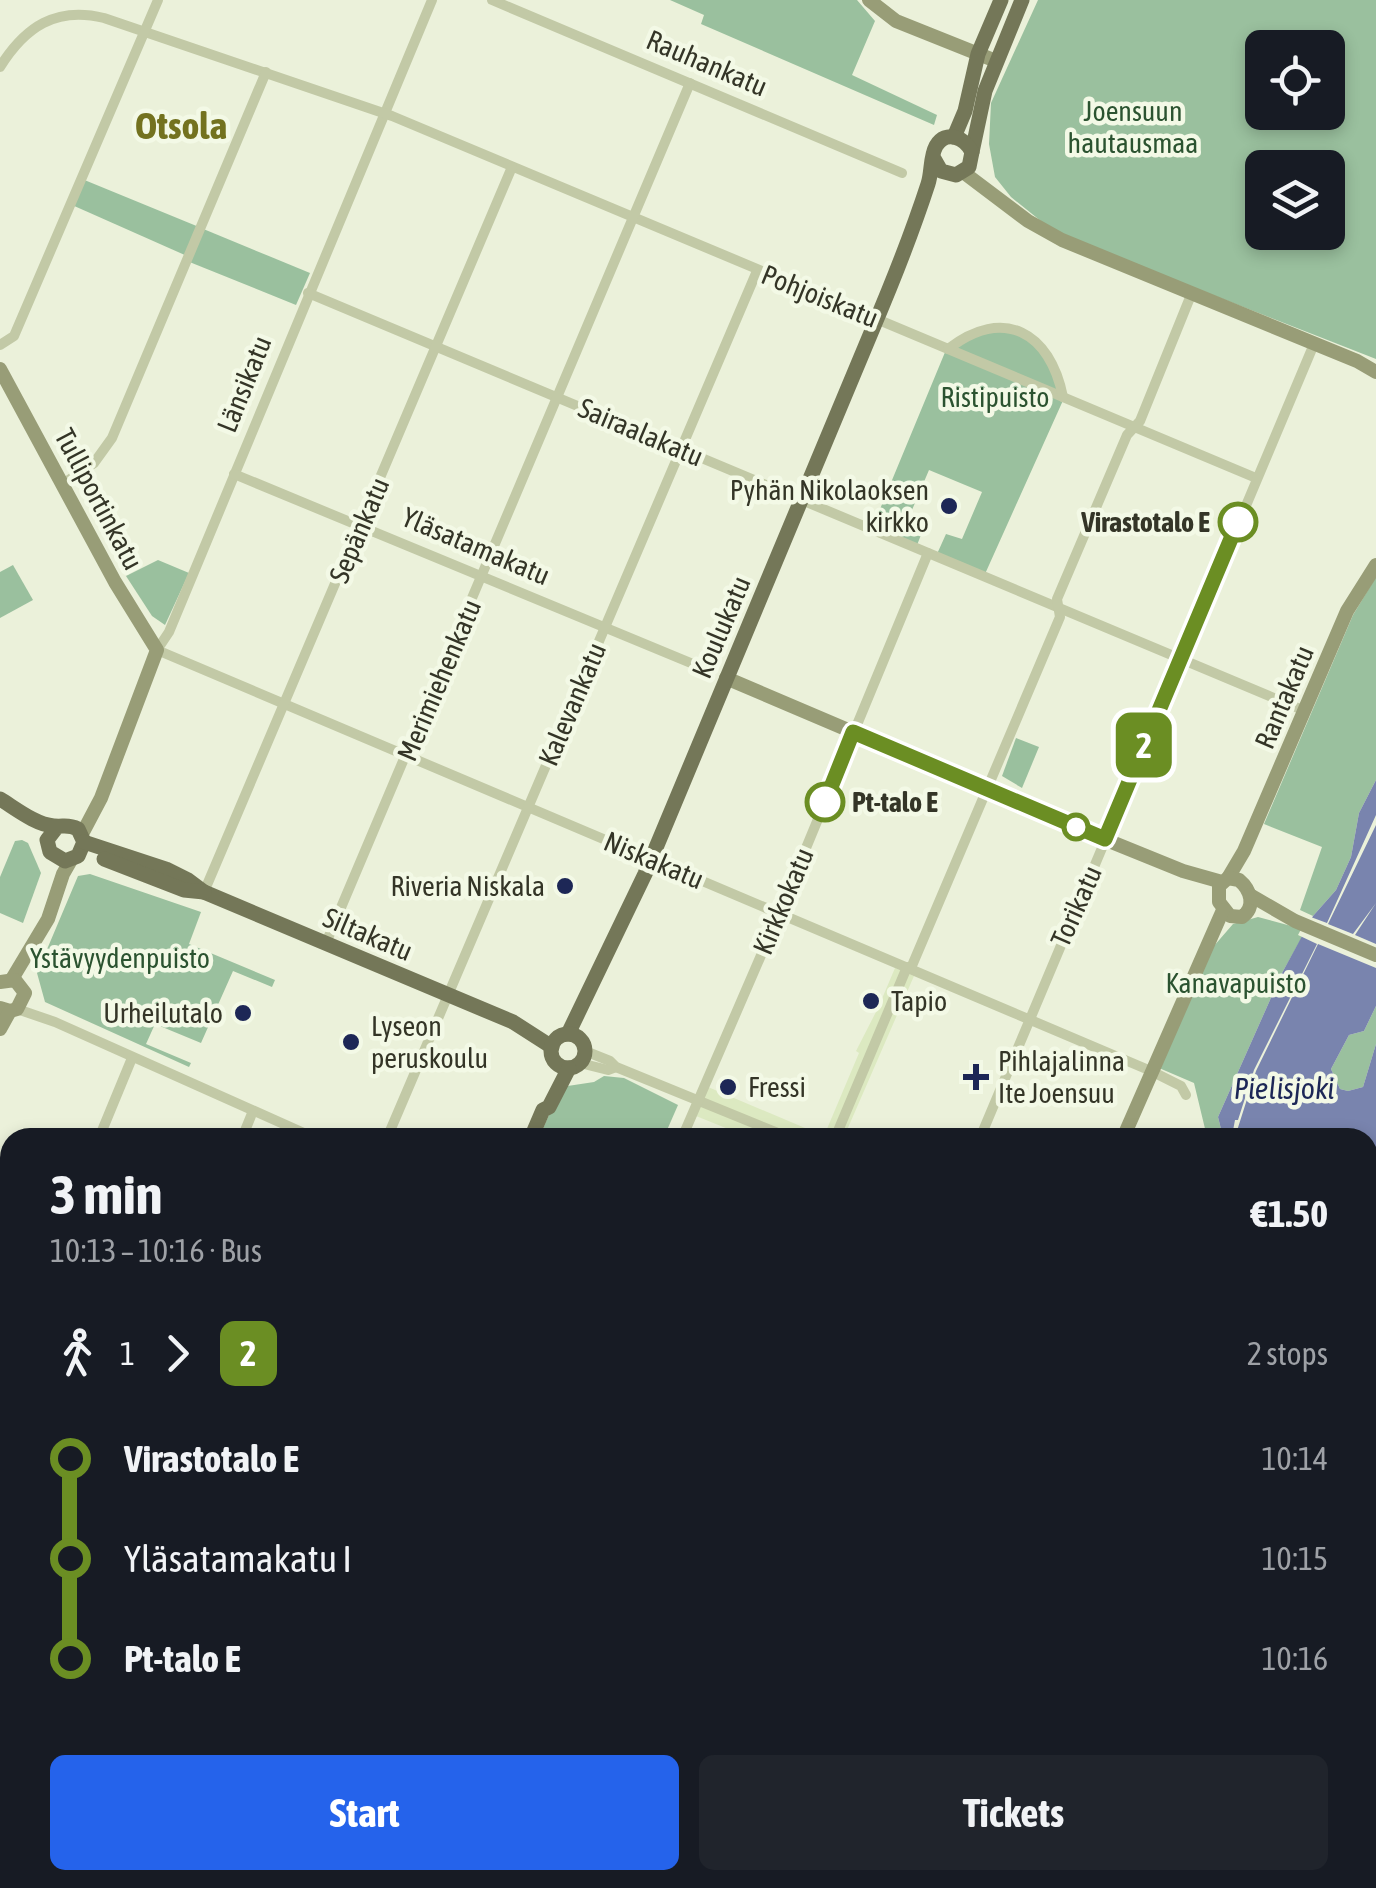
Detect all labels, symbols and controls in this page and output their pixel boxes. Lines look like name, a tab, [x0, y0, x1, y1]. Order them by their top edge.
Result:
street label: Rauhankatu	[642, 23, 772, 103]
map controls	[1245, 30, 1345, 250]
button: locate	[1245, 30, 1345, 130]
park label: Joensuun hautausmaa	[1068, 95, 1198, 159]
district label: Otsola	[135, 104, 227, 147]
button: layers	[1245, 150, 1345, 250]
street label: Pohjoiskatu	[757, 258, 883, 334]
street label: Länsikatu	[210, 331, 278, 437]
park label: Ristipuisto	[941, 381, 1049, 413]
street label: Sairaalakatu	[574, 391, 708, 473]
street label: Tulliportinkatu	[48, 423, 150, 575]
street label: Sepänkatu	[323, 473, 395, 587]
place label: Pyhän Nikolaoksen kirkko	[730, 474, 929, 538]
marker: Pyhän Nikolaoksen kirkko	[938, 495, 960, 517]
street label: Yläsatamakatu	[397, 501, 555, 591]
marker: Virastotalo E	[1219, 503, 1257, 541]
place label: Virastotalo E	[1080, 506, 1210, 538]
street label: Koulukatu	[685, 571, 757, 683]
street label: Merimiehenkatu	[391, 594, 487, 766]
street label: Kalevankatu	[532, 638, 612, 770]
street label: Rantakatu	[1248, 641, 1320, 753]
line badge: 2	[1112, 712, 1176, 778]
text: 2	[1136, 725, 1152, 765]
marker: Pt-talo E	[806, 783, 844, 821]
place label: Pt-talo E	[852, 786, 938, 818]
unlabelled marker	[1063, 814, 1089, 840]
street label: Niskakatu	[599, 825, 709, 895]
street label: Kirkkokatu	[746, 843, 820, 959]
street label: Torikatu	[1044, 860, 1108, 952]
place label: Riveria Niskala	[390, 870, 545, 902]
marker: Riveria Niskala	[554, 875, 576, 897]
street label: Siltakatu	[319, 901, 417, 967]
park label: Ystävyydenpuisto	[30, 942, 210, 974]
park label: Kanavapuisto	[1165, 967, 1307, 999]
place label: Tapio	[891, 985, 947, 1017]
marker: Tapio	[860, 990, 882, 1012]
place label: Urheilutalo	[103, 997, 223, 1029]
marker: Urheilutalo	[232, 1002, 254, 1024]
place label: Lyseon peruskoulu	[371, 1010, 488, 1074]
marker: Lyseon peruskoulu	[340, 1031, 362, 1053]
place label: Pihlajalinna Ite Joensuu	[998, 1045, 1125, 1109]
marker: Pihlajalinna Ite Joensuu	[963, 1064, 989, 1090]
place label: Fressi	[748, 1071, 806, 1103]
water label: Pielisjoki	[1234, 1071, 1334, 1105]
marker: Fressi	[717, 1076, 739, 1098]
text: 3 min	[50, 1163, 162, 1226]
text: €1.50	[1251, 1192, 1328, 1235]
text: 10:13 – 10:16 · Bus	[50, 1232, 262, 1269]
icon: walk	[50, 1326, 105, 1381]
icon: forward	[150, 1326, 205, 1381]
text: 2	[240, 1333, 257, 1373]
text: 1	[120, 1335, 135, 1372]
text: 2 stops	[1247, 1335, 1328, 1372]
text: Virastotalo E	[124, 1437, 299, 1480]
text: 10:14	[1262, 1440, 1328, 1477]
text: Yläsatamakatu I	[124, 1537, 352, 1580]
text: 10:15	[1262, 1540, 1328, 1577]
text: Pt-talo E	[124, 1637, 241, 1680]
text: 10:16	[1262, 1640, 1328, 1677]
button: Start	[50, 1755, 679, 1870]
button: Tickets	[699, 1755, 1328, 1870]

